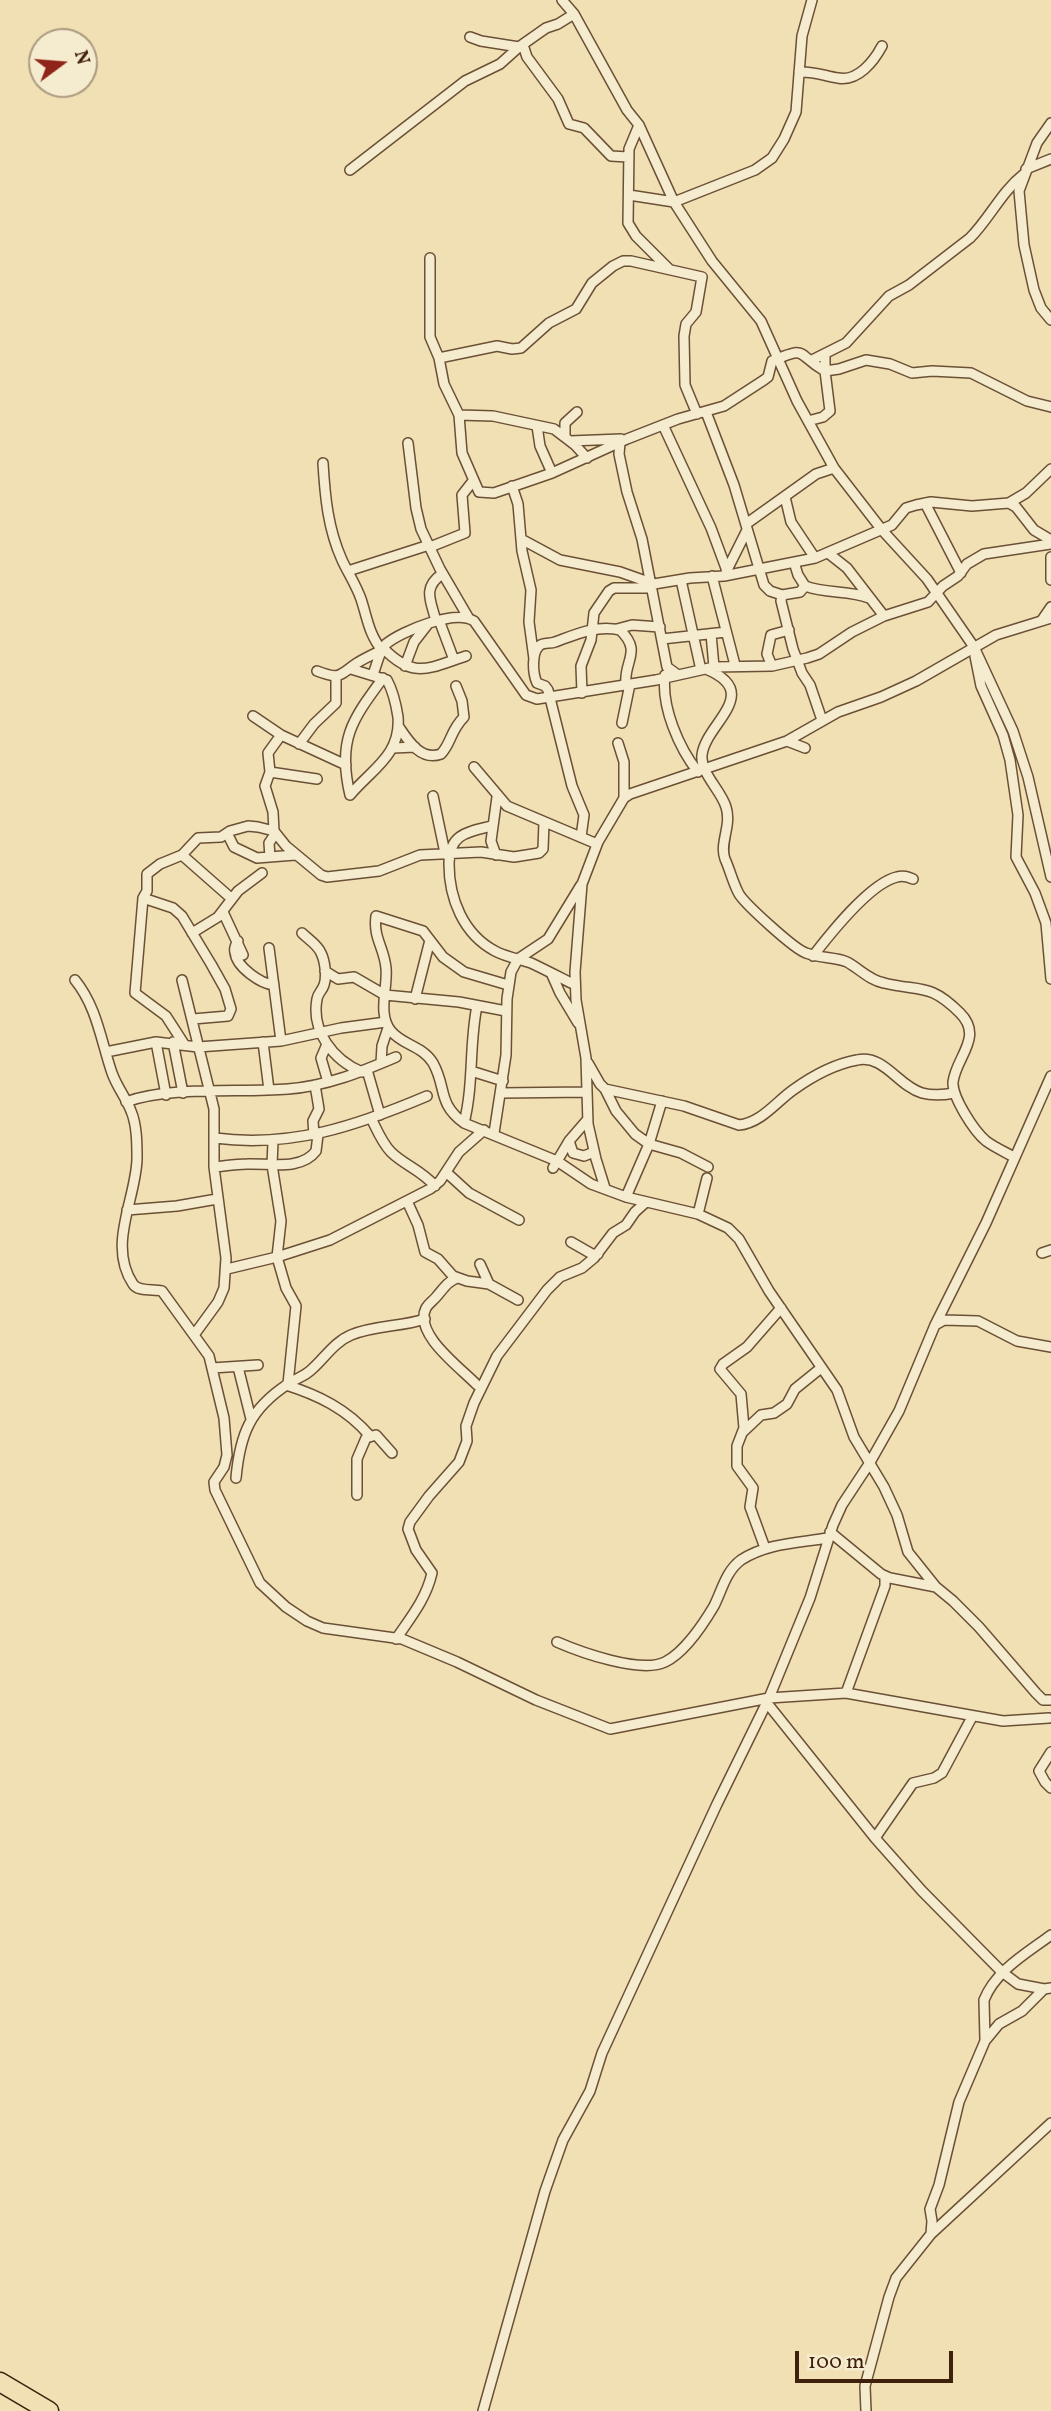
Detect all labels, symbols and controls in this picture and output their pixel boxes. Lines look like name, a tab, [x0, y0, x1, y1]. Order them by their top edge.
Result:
north arrow	[28, 28, 98, 98]
text: N	[67, 48, 96, 68]
scale bar	[799, 2338, 956, 2382]
text: 100 m	[808, 2348, 865, 2377]

